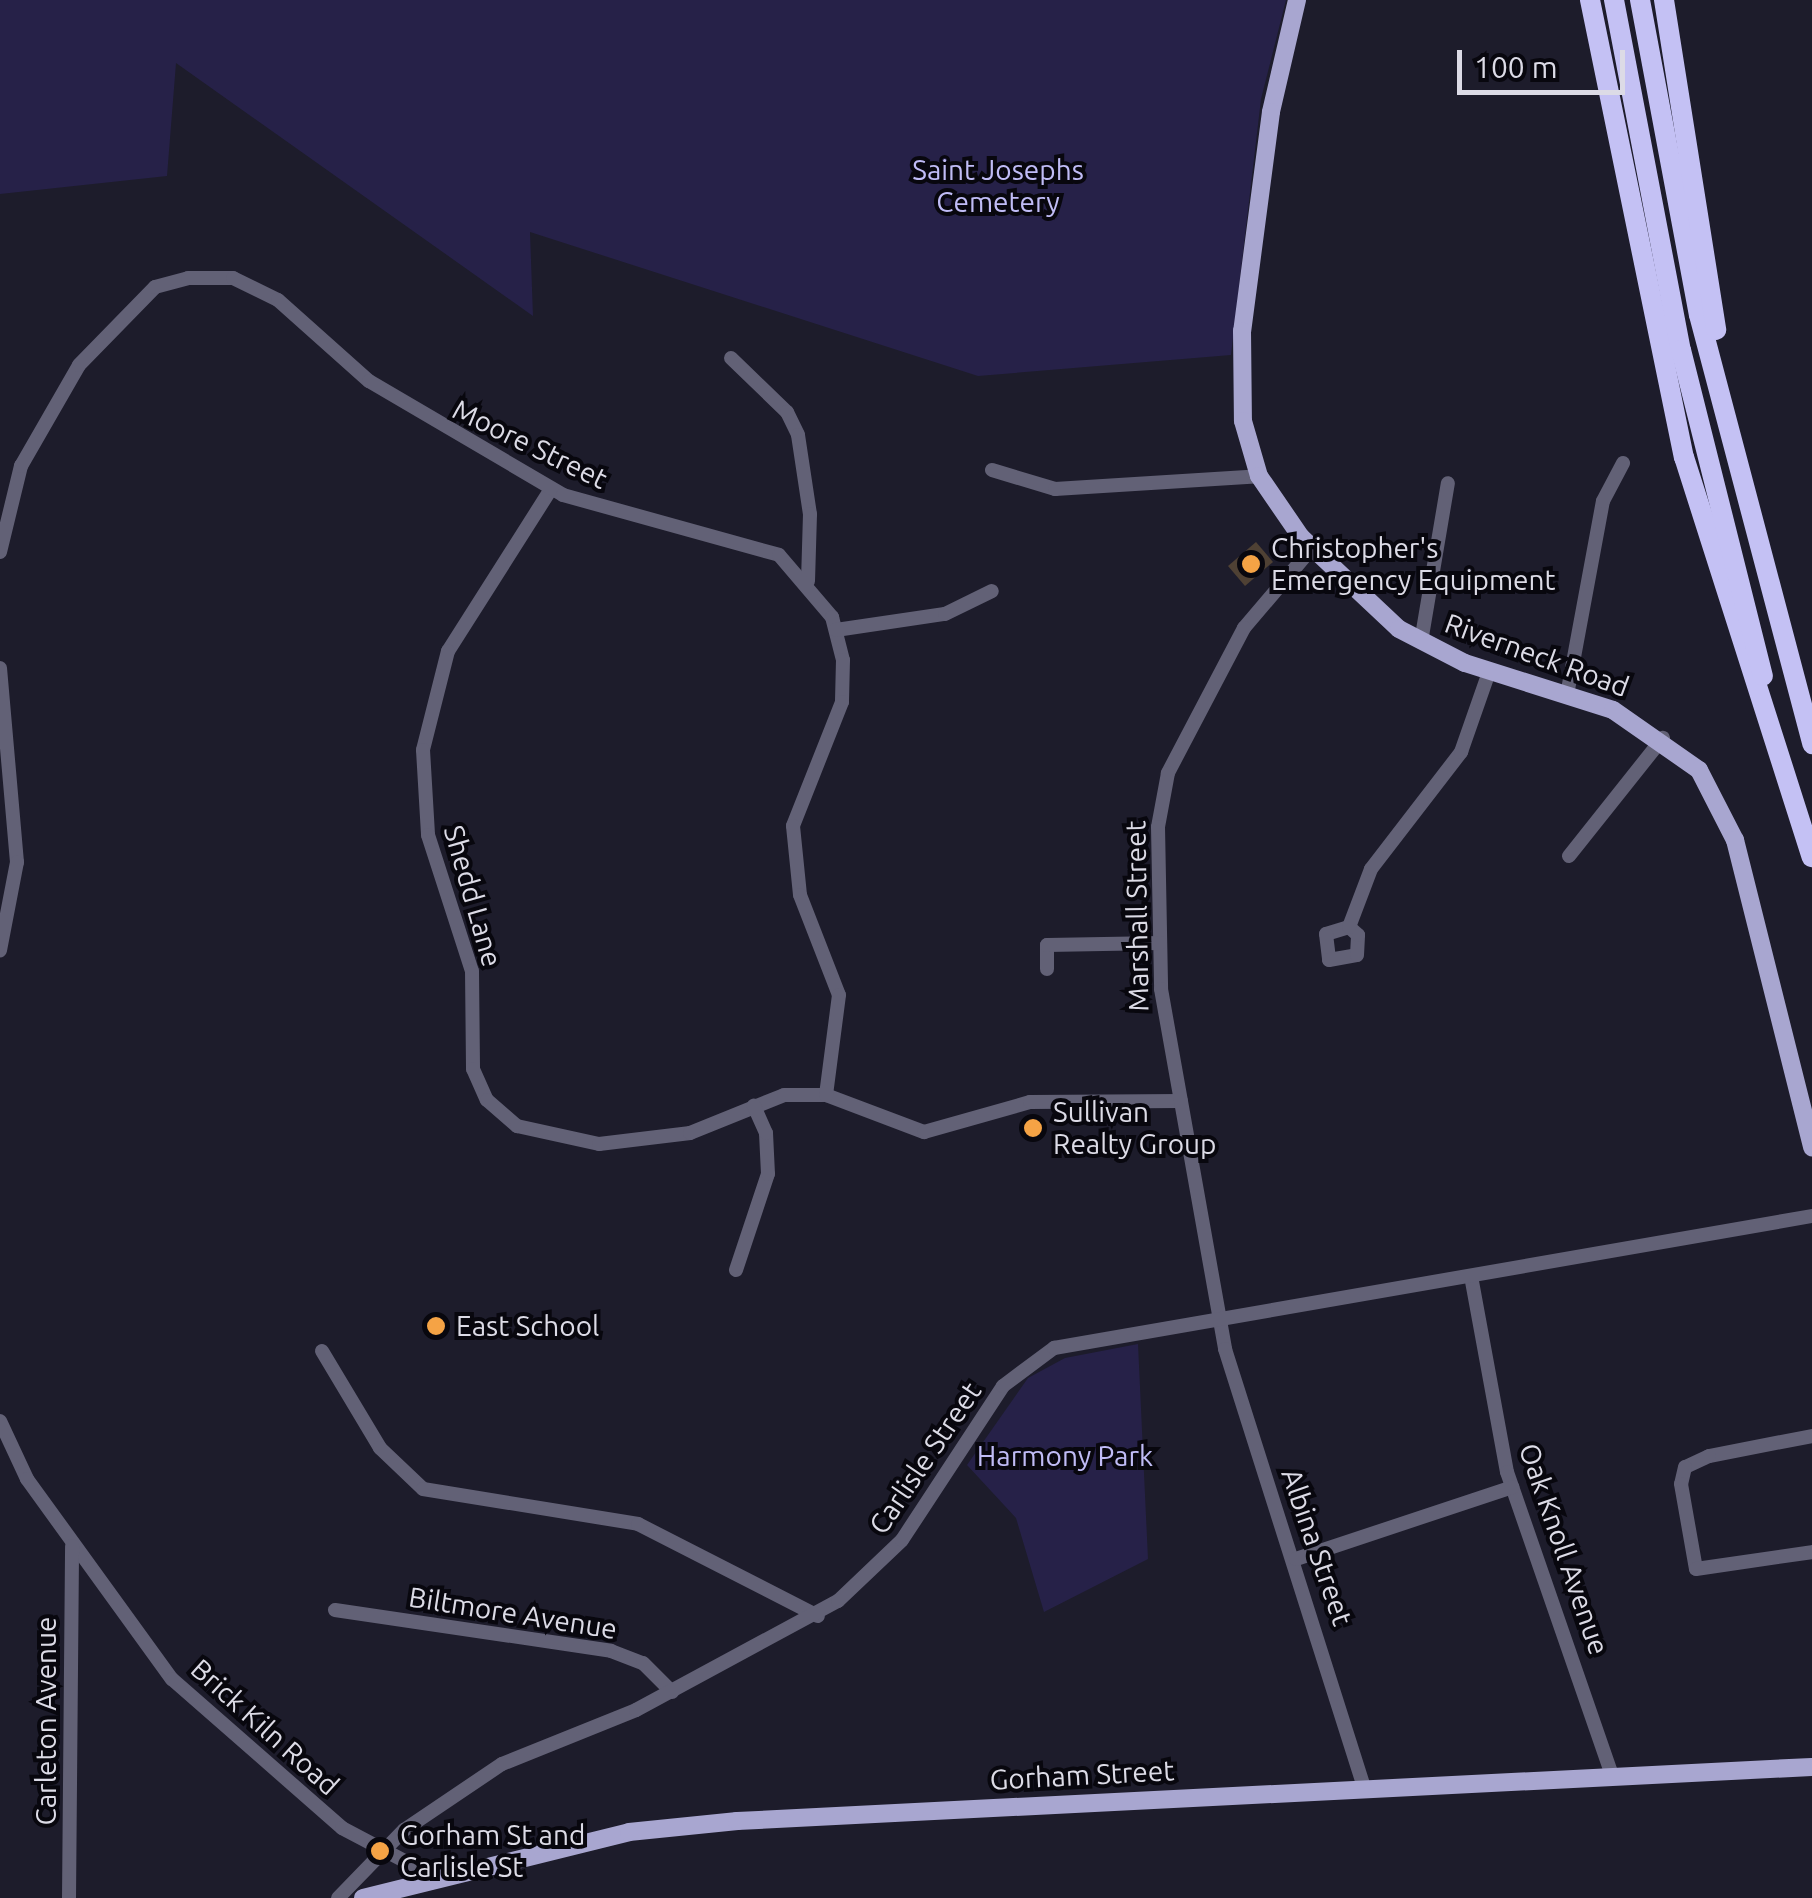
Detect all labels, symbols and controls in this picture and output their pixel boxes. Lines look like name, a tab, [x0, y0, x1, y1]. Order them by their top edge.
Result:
scale bar	[1462, 30, 1630, 92]
text: 100 m	[1474, 50, 1558, 84]
park label: Saint Josephs Cemetery	[912, 153, 1084, 219]
street label: Moore Street	[447, 392, 613, 496]
place label: Christopher's Emergency Equipment	[1271, 531, 1556, 597]
marker: Christopher's Emergency Equipment	[1240, 553, 1262, 575]
street label: Riverneck Road	[1440, 606, 1634, 704]
street label: Marshall Street	[1119, 820, 1155, 1012]
street label: Shedd Lane	[437, 821, 509, 971]
place label: Sullivan Realty Group	[1053, 1095, 1216, 1161]
marker: Sullivan Realty Group	[1022, 1117, 1044, 1139]
place label: East School	[456, 1309, 599, 1343]
marker: East School	[425, 1315, 447, 1337]
street label: Carlisle Street	[862, 1376, 988, 1540]
park label: Harmony Park	[977, 1439, 1153, 1473]
street label: Oak Knoll Avenue	[1512, 1439, 1616, 1659]
street label: Albina Street	[1274, 1464, 1360, 1630]
street label: Biltmore Avenue	[407, 1580, 619, 1646]
street label: Carleton Avenue	[29, 1616, 63, 1826]
street label: Brick Kiln Road	[184, 1652, 346, 1802]
street label: Gorham Street	[989, 1753, 1175, 1797]
place label: Gorham St and Carlisle St	[400, 1818, 585, 1884]
marker: Gorham St and Carlisle St	[369, 1840, 391, 1862]

